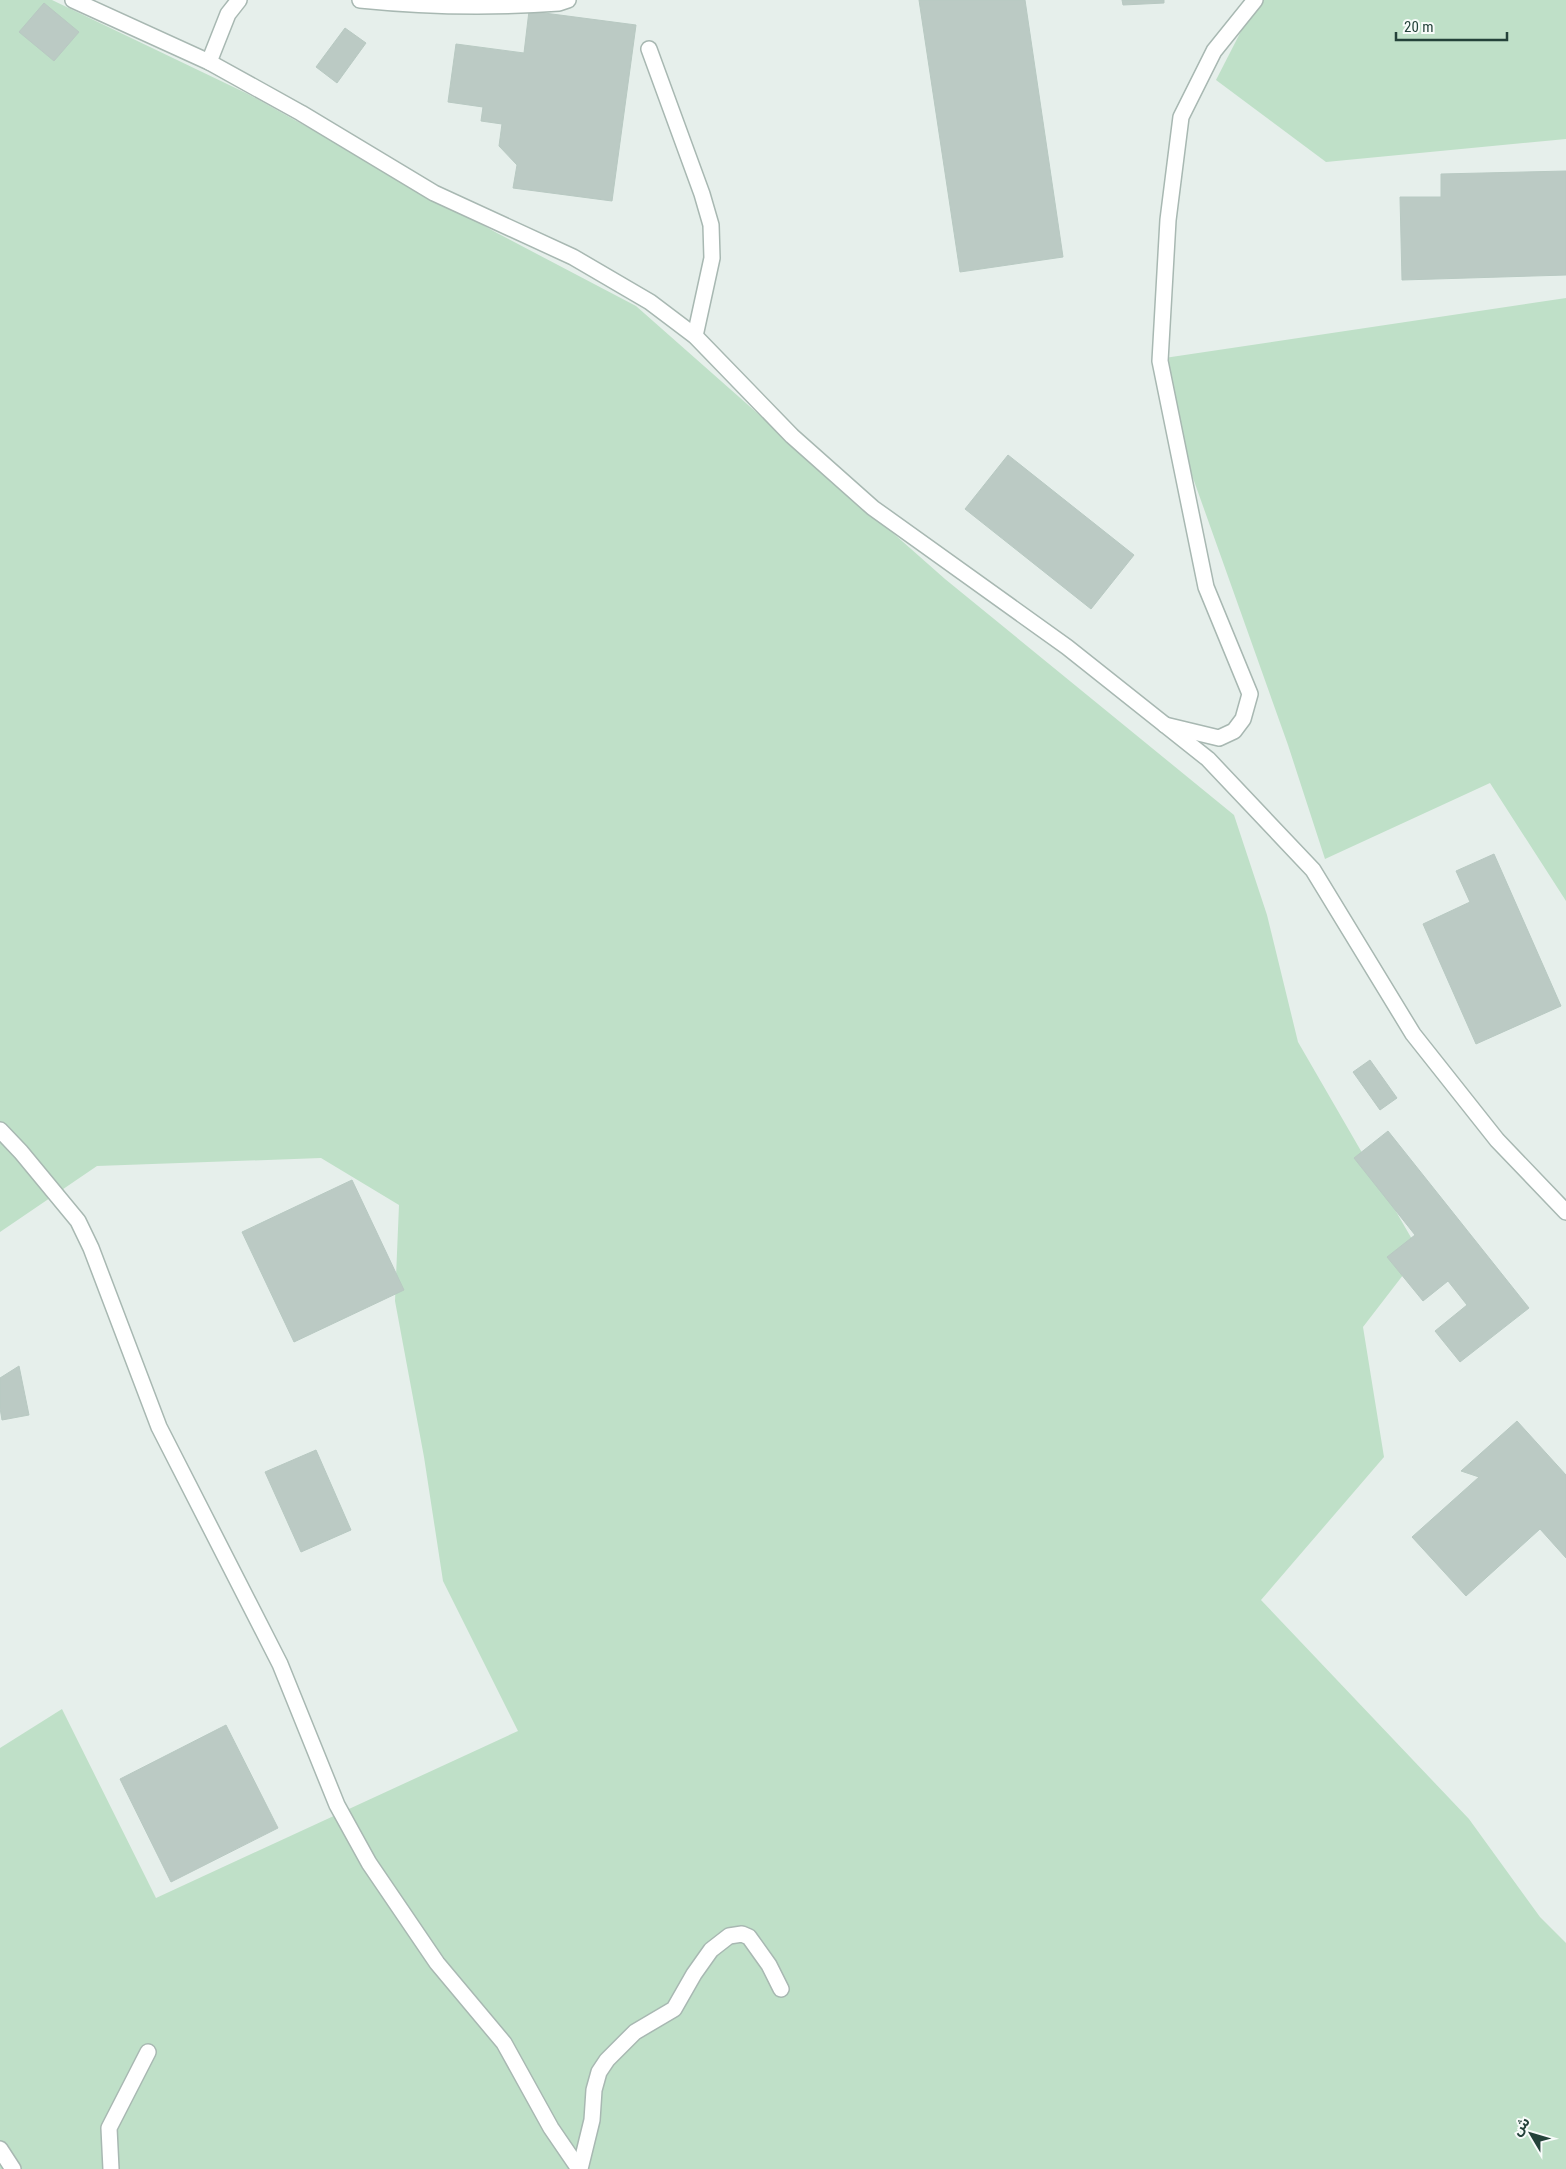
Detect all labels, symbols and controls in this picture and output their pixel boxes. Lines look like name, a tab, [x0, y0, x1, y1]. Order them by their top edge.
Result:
scale bar	[1396, 10, 1507, 42]
text: 20 m	[1404, 18, 1434, 36]
north arrow	[1506, 2109, 1556, 2159]
text: ش	[1509, 2114, 1533, 2138]

